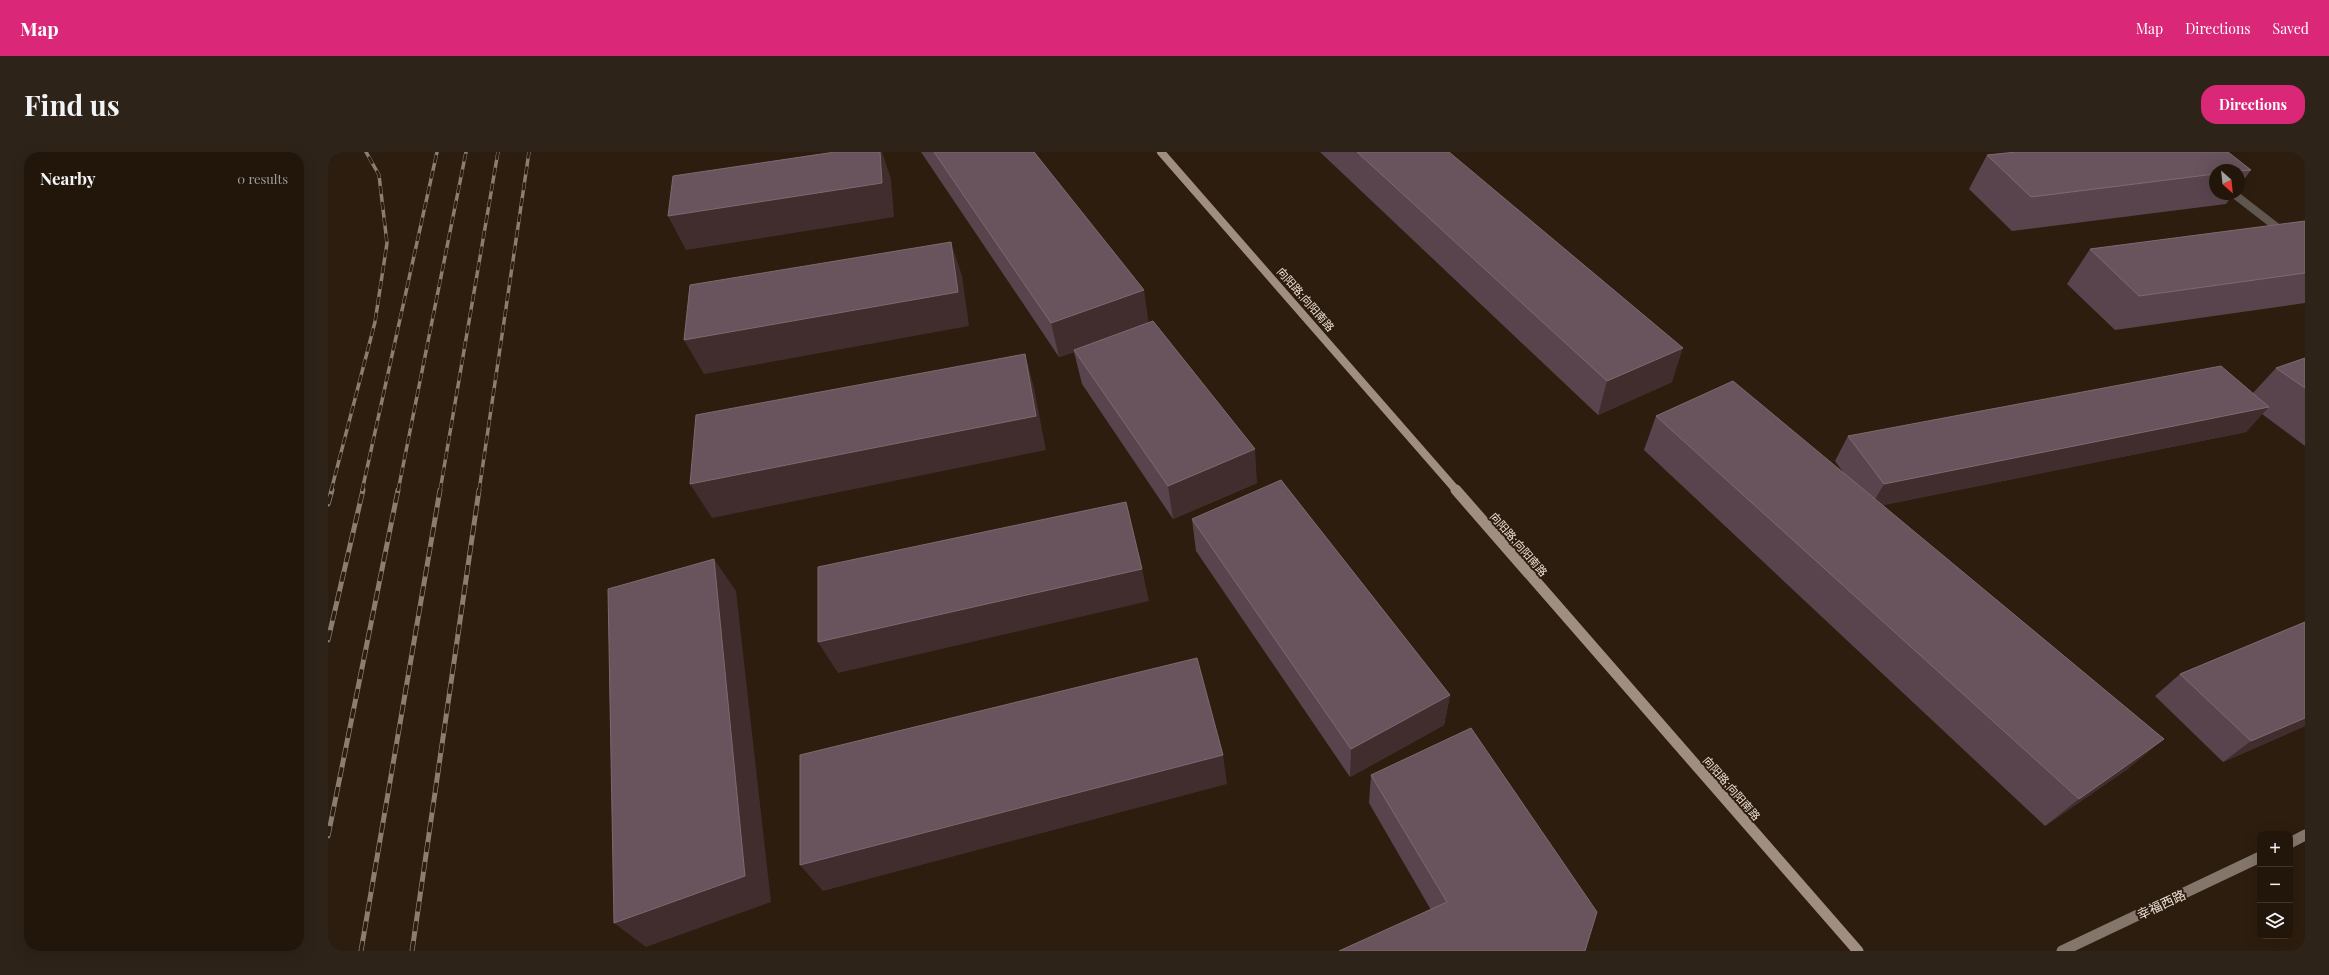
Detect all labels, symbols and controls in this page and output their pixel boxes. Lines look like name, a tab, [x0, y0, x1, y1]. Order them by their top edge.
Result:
text: Map	[20, 15, 59, 41]
text: Map	[2136, 19, 2163, 38]
text: Directions	[2185, 19, 2251, 38]
text: Saved	[2273, 19, 2309, 38]
button: Directions	[2201, 85, 2305, 124]
text: Find us	[24, 86, 120, 123]
north arrow	[2209, 164, 2245, 200]
text: Nearby	[40, 167, 95, 189]
text: 0 results	[237, 170, 288, 187]
street label: 向阳路;向阳南路	[1274, 264, 1338, 334]
street label: 向阳路;向阳南路	[1487, 509, 1551, 579]
street label: 向阳路;向阳南路	[1700, 753, 1764, 823]
map controls	[2257, 831, 2293, 939]
button: +	[2257, 831, 2293, 867]
button: −	[2257, 867, 2293, 903]
street label: 幸福西路	[2134, 885, 2188, 923]
button: layers	[2257, 903, 2293, 939]

